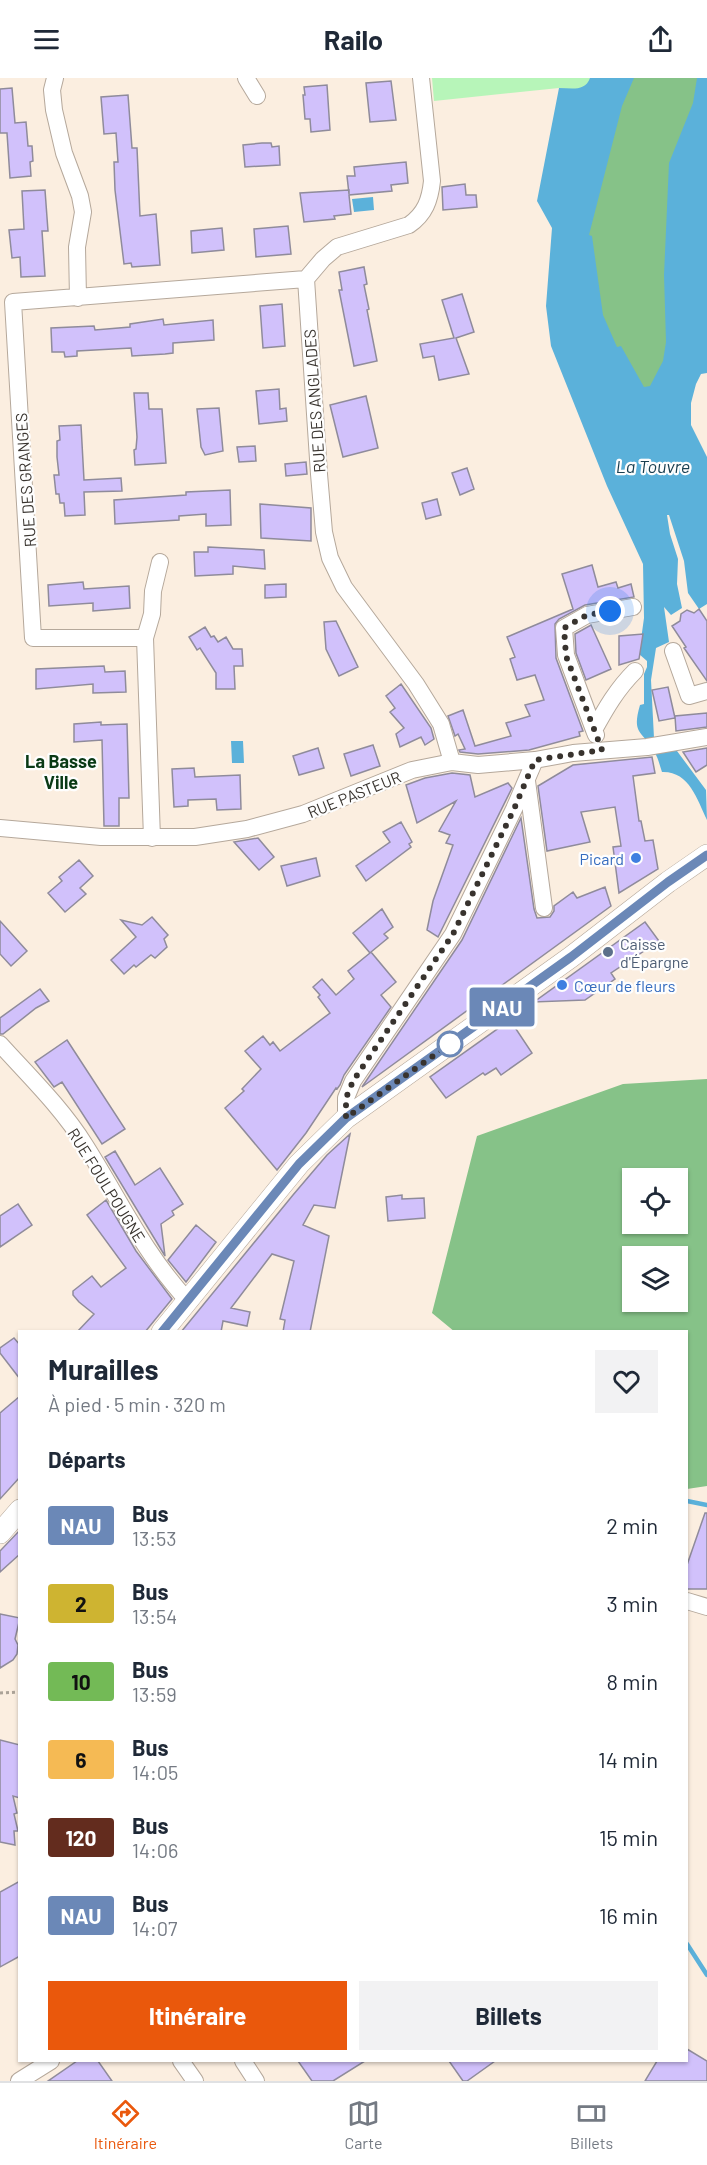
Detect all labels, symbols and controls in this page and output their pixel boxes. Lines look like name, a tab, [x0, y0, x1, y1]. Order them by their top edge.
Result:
icon: menu	[30, 23, 63, 56]
text: Railo	[324, 23, 383, 55]
icon: share	[644, 23, 677, 56]
street label: RUE DES ANGLADES	[300, 329, 328, 473]
street label: RUE DES GRANGES	[11, 412, 39, 548]
water label: La Touvre	[616, 455, 690, 477]
your location	[595, 596, 625, 626]
district label: La Basse Ville	[25, 750, 97, 793]
street label: RUE PASTEUR	[304, 767, 404, 821]
place label: Picard	[579, 849, 624, 868]
marker: Picard	[629, 851, 643, 865]
place label: Caisse d'Épargne	[620, 934, 689, 971]
marker: Caisse d'Épargne	[601, 945, 615, 959]
place label: Cœur de fleurs	[574, 976, 675, 995]
marker: Cœur de fleurs	[555, 978, 569, 992]
line badge: NAU	[468, 988, 536, 1026]
text: NAU	[482, 995, 522, 1020]
unlabelled marker	[437, 1031, 463, 1057]
street label: RUE FOULPOUGNE	[64, 1124, 150, 1246]
map controls	[622, 1168, 688, 1312]
button: locate	[622, 1168, 688, 1234]
button: layers	[622, 1246, 688, 1312]
button: heart	[595, 1350, 658, 1413]
text: Murailles	[48, 1352, 159, 1386]
text: À pied · 5 min · 320 m	[48, 1392, 226, 1416]
text: Départs	[48, 1446, 126, 1472]
text: Bus	[132, 1500, 169, 1526]
text: 2 min	[606, 1512, 658, 1538]
text: NAU	[61, 1513, 101, 1538]
text: 13:53	[132, 1526, 177, 1550]
text: Bus	[132, 1578, 169, 1604]
text: 3 min	[607, 1590, 658, 1616]
text: 2	[75, 1591, 87, 1616]
text: 13:54	[132, 1604, 177, 1628]
text: Bus	[132, 1656, 169, 1682]
text: 8 min	[606, 1668, 658, 1694]
text: 10	[71, 1669, 91, 1694]
text: 13:59	[132, 1682, 177, 1706]
text: Bus	[132, 1734, 169, 1760]
text: 14 min	[598, 1746, 658, 1772]
text: 6	[75, 1747, 87, 1772]
text: 14:05	[132, 1760, 178, 1784]
text: Bus	[132, 1812, 169, 1838]
text: 15 min	[599, 1824, 658, 1850]
text: 120	[65, 1825, 97, 1850]
text: 14:06	[132, 1838, 178, 1862]
text: Bus	[132, 1890, 169, 1916]
text: 16 min	[599, 1902, 658, 1928]
text: NAU	[61, 1903, 101, 1928]
text: 14:07	[132, 1916, 178, 1940]
button: Itinéraire	[48, 1981, 347, 2050]
button: Billets	[359, 1981, 658, 2050]
tab: Itinéraire	[94, 2097, 157, 2152]
tab: Carte	[345, 2097, 382, 2152]
tab: Billets	[570, 2097, 613, 2152]

